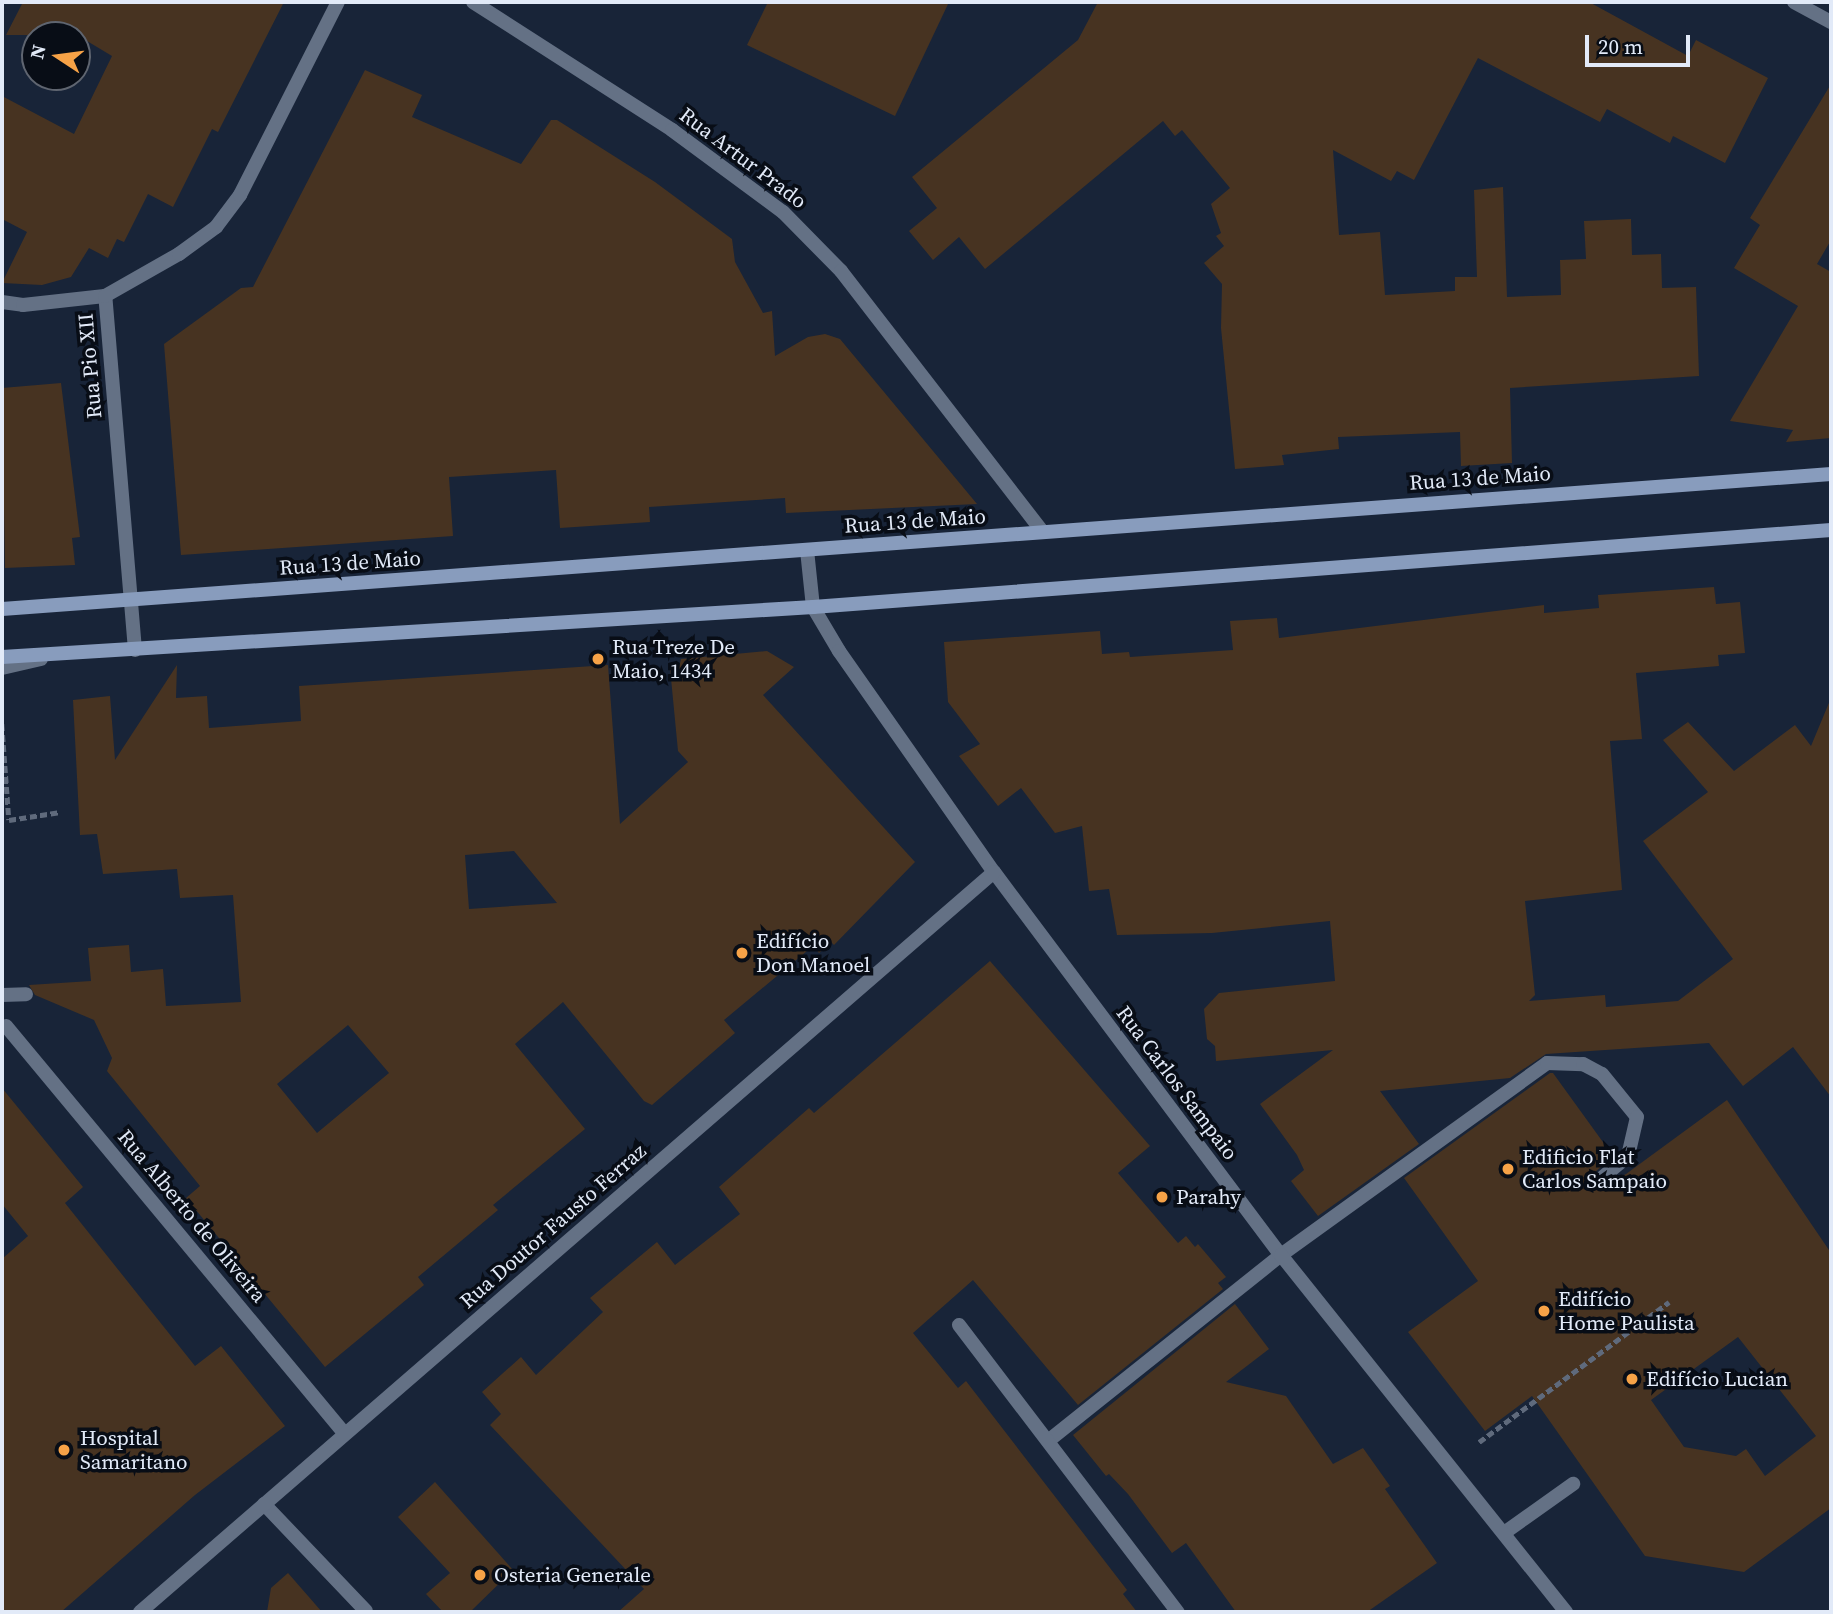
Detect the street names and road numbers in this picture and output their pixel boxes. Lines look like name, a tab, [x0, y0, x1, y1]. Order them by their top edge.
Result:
street label: Rua Artur Prado	[675, 102, 811, 214]
street label: Rua Pio XII	[73, 312, 107, 420]
street label: Rua 13 de Maio	[1408, 460, 1552, 496]
street label: Rua 13 de Maio	[843, 503, 987, 539]
street label: Rua 13 de Maio	[278, 545, 422, 581]
street label: Rua Carlos Sampaio	[1111, 1001, 1243, 1165]
street label: Rua Alberto de Oliveira	[112, 1124, 272, 1308]
street label: Rua Doutor Fausto Ferraz	[455, 1138, 651, 1314]

